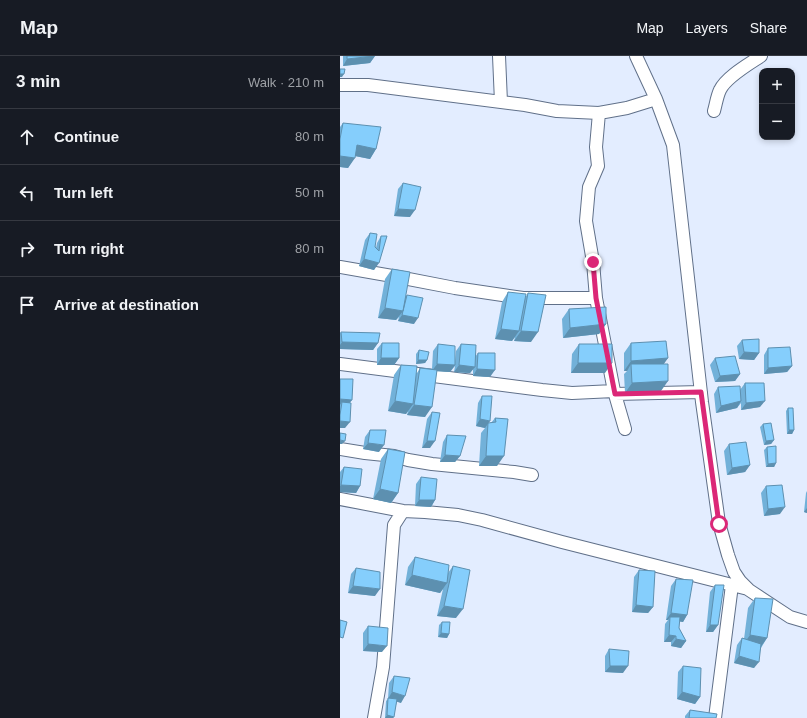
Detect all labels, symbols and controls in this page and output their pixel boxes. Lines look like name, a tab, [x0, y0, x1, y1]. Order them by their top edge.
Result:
text: Map	[20, 17, 58, 38]
text: Map	[636, 20, 664, 36]
text: Layers	[686, 20, 728, 36]
text: Share	[750, 20, 787, 36]
map controls	[759, 68, 795, 140]
button: +	[759, 68, 795, 104]
text: 3 min	[16, 72, 60, 91]
text: Walk · 210 m	[248, 75, 324, 90]
button: −	[759, 104, 795, 140]
icon: ahead	[16, 126, 38, 148]
text: Continue	[54, 128, 119, 145]
text: 80 m	[295, 129, 324, 144]
icon: left	[16, 182, 38, 204]
text: Turn left	[54, 184, 113, 201]
text: 50 m	[295, 185, 324, 200]
icon: right	[16, 238, 38, 260]
text: Turn right	[54, 240, 124, 257]
text: 80 m	[295, 241, 324, 256]
route end	[584, 253, 602, 271]
icon: arrive	[16, 294, 38, 316]
text: Arrive at destination	[54, 296, 199, 313]
route start	[710, 515, 728, 533]

